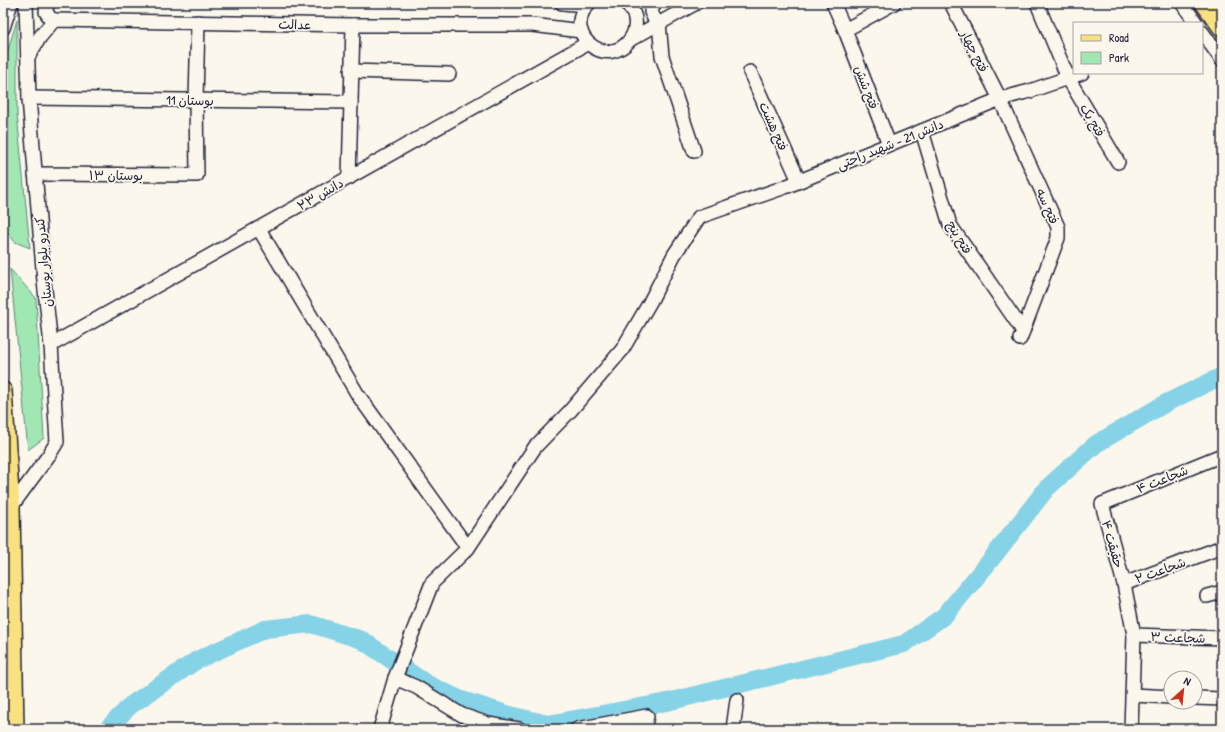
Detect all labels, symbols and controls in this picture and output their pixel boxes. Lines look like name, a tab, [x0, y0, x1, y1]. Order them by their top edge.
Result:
street label: عدالت	[278, 15, 312, 33]
legend	[1073, 22, 1203, 74]
street label: فتح چهار	[955, 26, 993, 76]
text: Road	[1109, 29, 1129, 46]
text: Park	[1109, 49, 1129, 66]
street label: فتح شش	[850, 63, 884, 112]
street label: بوستان 11	[166, 91, 214, 109]
street label: فتح هشت	[754, 99, 793, 154]
street label: فتح یک	[1075, 100, 1110, 140]
street label: دانش 21 - شهید راحتی	[834, 114, 947, 175]
street label: بوستان ۱۳	[89, 166, 143, 184]
street label: دانش ۲۳	[294, 174, 346, 214]
street label: فتح سه	[1031, 185, 1064, 227]
street label: کندرو بلوار بوستان	[30, 216, 57, 308]
street label: فتح پنج	[942, 217, 977, 258]
street label: شجاعت ۴	[1134, 461, 1190, 497]
street label: حقیقت ۴	[1098, 518, 1128, 570]
street label: شجاعت ۲	[1132, 552, 1188, 588]
street label: شجاعت ۳	[1150, 627, 1206, 647]
north arrow	[1163, 670, 1203, 710]
text: N	[1182, 674, 1193, 689]

